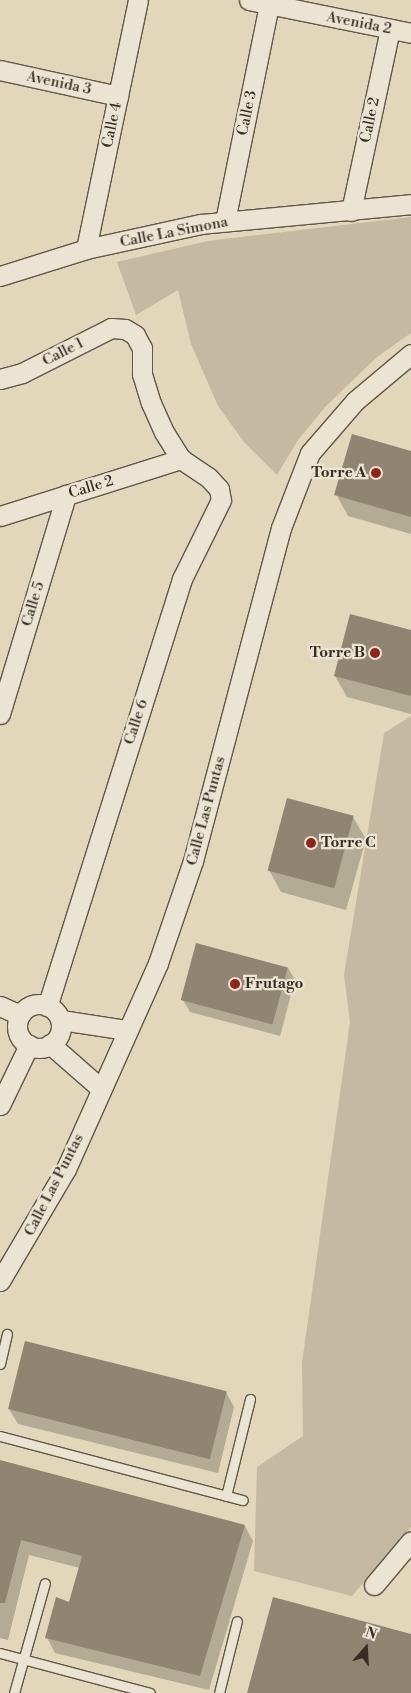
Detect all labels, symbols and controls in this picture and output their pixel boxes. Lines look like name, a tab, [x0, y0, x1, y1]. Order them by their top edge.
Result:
street label: Avenida 2	[325, 8, 393, 38]
street label: Avenida 3	[25, 67, 93, 99]
street label: Calle 3	[233, 89, 261, 137]
street label: Calle 2	[356, 96, 384, 144]
street label: Calle 4	[98, 100, 126, 150]
street label: Calle La Simona	[118, 213, 230, 251]
street label: Calle 1	[39, 334, 87, 370]
place label: Torre A	[311, 464, 366, 482]
marker: Torre A	[370, 467, 382, 479]
street label: Calle 2	[66, 472, 116, 502]
street label: Calle 5	[18, 580, 48, 628]
place label: Torre B	[310, 644, 365, 662]
marker: Torre B	[369, 647, 381, 659]
street label: Calle 6	[120, 697, 152, 747]
street label: Calle Las Puntas	[183, 754, 229, 868]
place label: Torre C	[321, 834, 376, 852]
marker: Torre C	[305, 837, 317, 849]
place label: Frutago	[245, 975, 303, 993]
marker: Frutago	[229, 978, 241, 990]
street label: Calle Las Puntas	[21, 1131, 87, 1239]
north arrow	[341, 1623, 391, 1673]
text: N	[363, 1624, 379, 1644]

